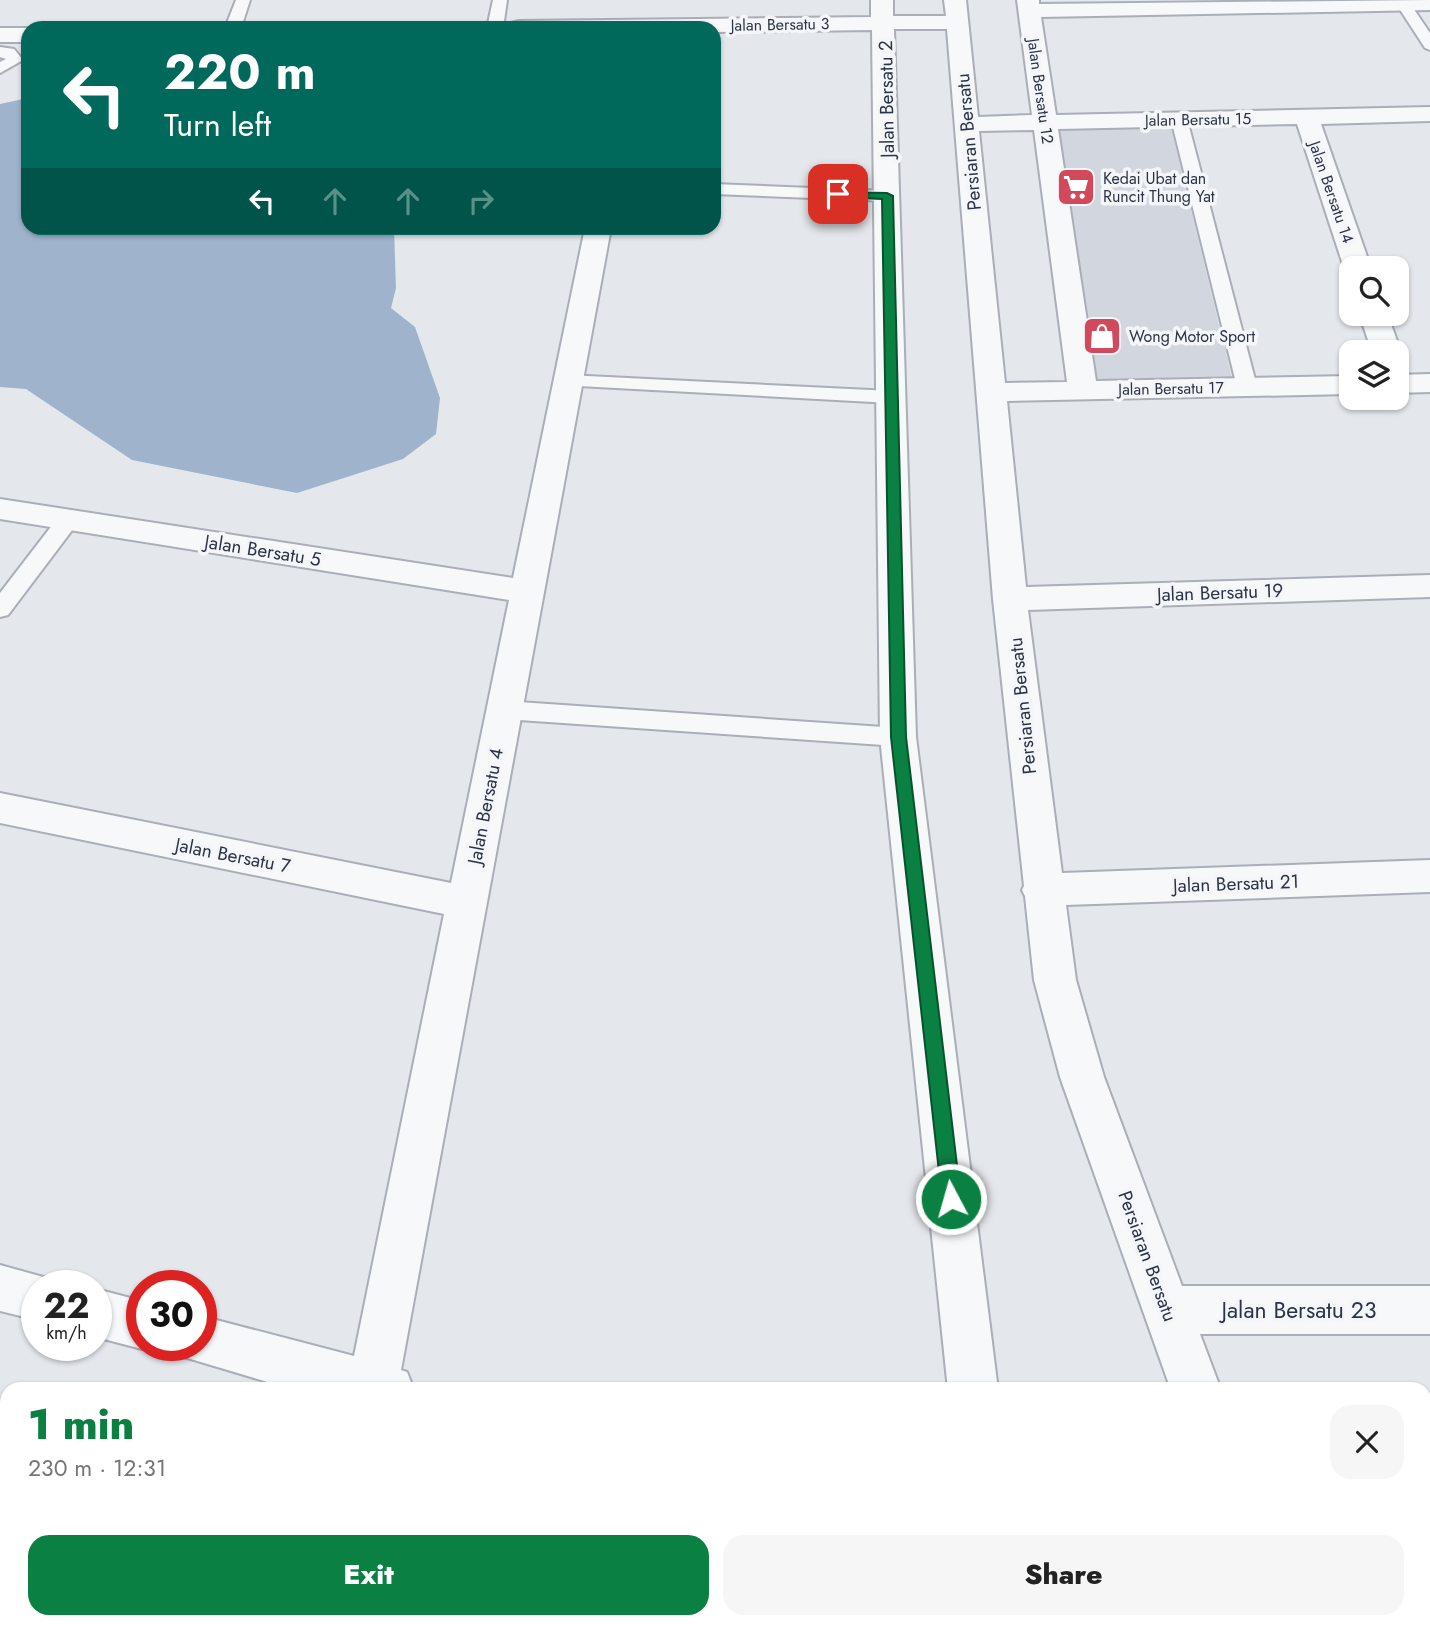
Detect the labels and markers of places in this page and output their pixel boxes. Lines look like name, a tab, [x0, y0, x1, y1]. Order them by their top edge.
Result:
pin	[808, 164, 868, 224]
supermarket icon: Kedai Ubat dan Runcit Thung Yat	[1055, 166, 1097, 208]
place label: Kedai Ubat dan Runcit Thung Yat	[1103, 167, 1215, 208]
shop icon: Wong Motor Sport	[1081, 315, 1123, 357]
place label: Wong Motor Sport	[1129, 325, 1255, 348]

